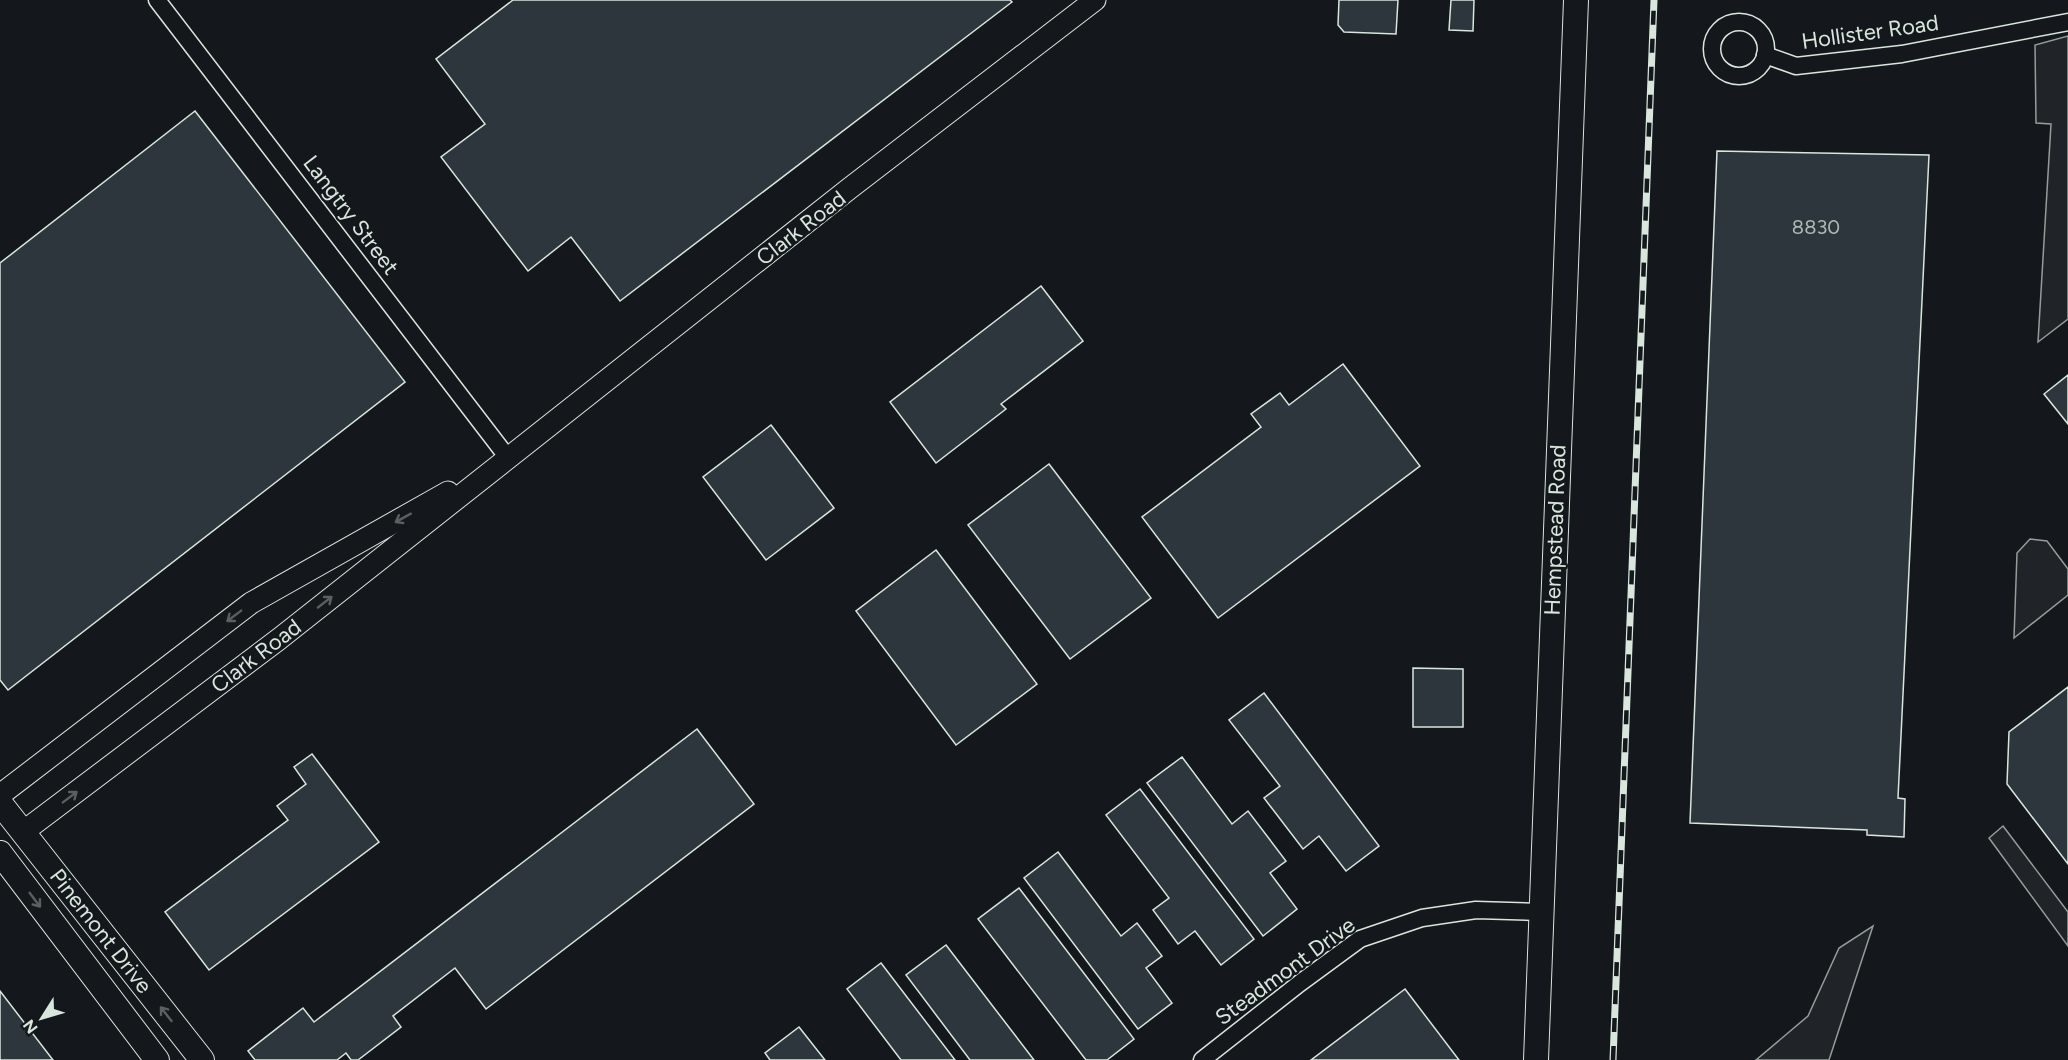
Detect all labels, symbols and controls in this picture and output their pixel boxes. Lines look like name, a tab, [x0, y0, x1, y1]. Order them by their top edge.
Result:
street label: Hollister Road	[1800, 9, 1940, 55]
street label: Langtry Street	[297, 150, 405, 280]
street label: Clark Road	[751, 185, 851, 271]
house number: 8830	[1792, 215, 1840, 239]
street label: Hempstead Road	[1539, 444, 1571, 616]
one-way arrow	[395, 512, 412, 524]
one-way arrow	[317, 596, 333, 609]
one-way arrow	[227, 610, 243, 622]
street label: Clark Road	[206, 613, 306, 699]
one-way arrow	[61, 790, 77, 803]
street label: Pinemont Drive	[44, 863, 158, 999]
one-way arrow	[29, 892, 42, 908]
street label: Steadmont Drive	[1210, 911, 1360, 1031]
north arrow	[12, 988, 72, 1048]
one-way arrow	[159, 1006, 172, 1022]
text: N	[19, 1016, 42, 1037]

